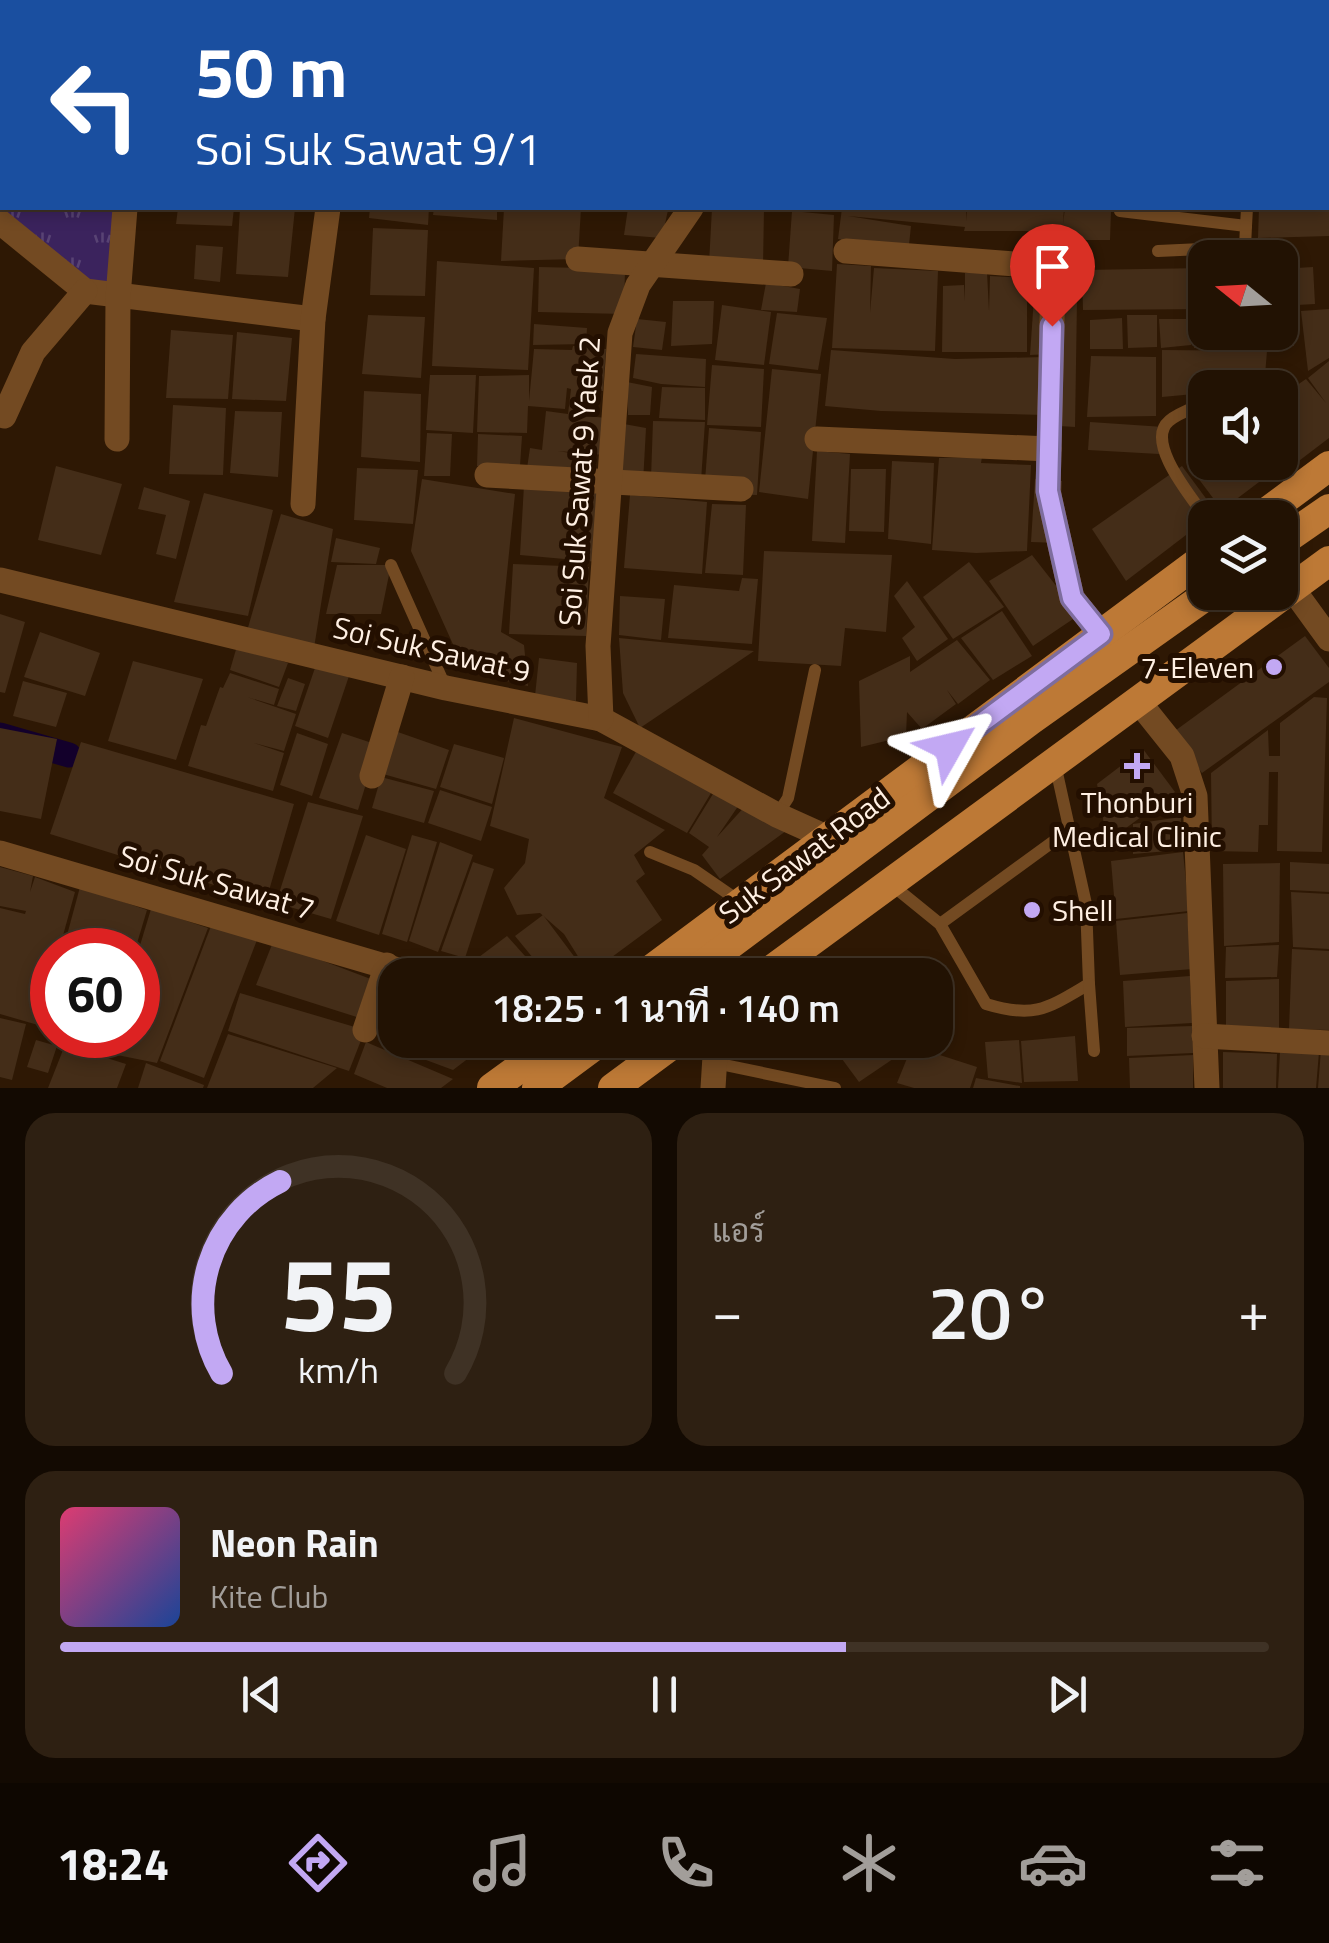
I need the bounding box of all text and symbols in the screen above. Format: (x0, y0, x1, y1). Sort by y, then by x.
text: 50 m (195, 18, 348, 124)
icon: left (30, 40, 160, 170)
text: Soi Suk Sawat 9/1 (195, 114, 541, 182)
pin (1010, 224, 1095, 327)
icon: arrive (1025, 239, 1080, 294)
north arrow (1188, 240, 1298, 350)
map controls (1188, 240, 1298, 610)
street label: Soi Suk Sawat 9 Yaek 2 (546, 335, 612, 627)
button: sound (1188, 370, 1298, 480)
button: layers (1188, 500, 1298, 610)
street label: Soi Suk Sawat 9 (329, 604, 535, 694)
place label: 7-Eleven (1140, 644, 1254, 690)
marker: 7-Eleven (1263, 656, 1285, 678)
position arrow (897, 695, 1001, 799)
marker: Thonburi Medical Clinic (1124, 753, 1150, 779)
street label: Suk Sawat Road (709, 775, 899, 935)
place label: Thonburi Medical Clinic (1052, 779, 1222, 859)
street label: Soi Suk Sawat 7 (114, 832, 320, 932)
place label: Shell (1052, 887, 1113, 933)
marker: Shell (1021, 899, 1043, 921)
speed limit sign: 60 (30, 928, 160, 1058)
text: 18:25 · 1 นาที · 140 m (491, 979, 840, 1037)
text: แอร์ (712, 1206, 765, 1254)
text: 55 (280, 1213, 397, 1371)
text: 20° (927, 1254, 1054, 1368)
text: − (712, 1269, 743, 1352)
text: + (1238, 1269, 1269, 1352)
text: km/h (298, 1342, 379, 1397)
text: Neon Rain (210, 1514, 379, 1572)
text: Kite Club (210, 1572, 328, 1620)
icon: previous (234, 1667, 289, 1722)
icon: pause (637, 1667, 692, 1722)
icon: next (1040, 1667, 1095, 1722)
icon: directions (283, 1828, 353, 1898)
icon: music (467, 1828, 537, 1898)
icon: phone (651, 1828, 721, 1898)
icon: climate (834, 1828, 904, 1898)
icon: car (1018, 1828, 1088, 1898)
icon: filters (1202, 1828, 1272, 1898)
text: 18:24 (57, 1829, 169, 1897)

